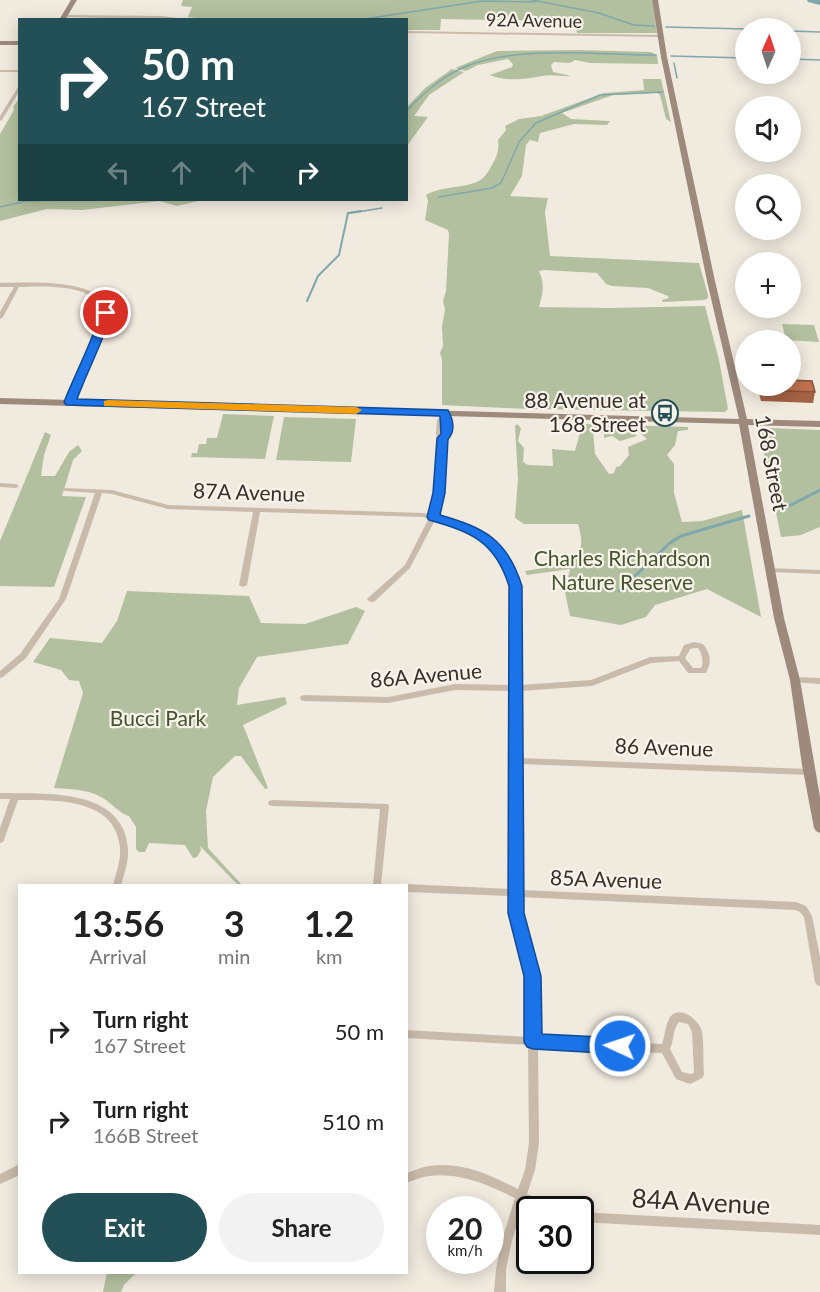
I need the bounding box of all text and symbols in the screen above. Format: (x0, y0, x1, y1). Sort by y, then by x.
street label: 92A Avenue (486, 8, 582, 32)
north arrow (735, 18, 801, 84)
map controls (735, 18, 801, 396)
text: 50 m (141, 39, 235, 89)
icon: right (42, 42, 120, 120)
text: 167 Street (141, 90, 266, 123)
button: sound (735, 96, 801, 162)
icon: left (102, 156, 135, 189)
icon: ahead (165, 156, 198, 189)
icon: ahead (228, 156, 261, 189)
icon: right (291, 156, 324, 189)
button: search (735, 174, 801, 240)
button: + (735, 252, 801, 318)
pin (80, 287, 131, 338)
icon: arrive (89, 296, 122, 329)
button: − (735, 330, 801, 396)
place label: 88 Avenue at 168 Street (524, 387, 646, 436)
bus stop icon: 88 Avenue at 168 Street (650, 398, 680, 428)
street label: 168 Street (751, 413, 794, 513)
street label: 87A Avenue (193, 477, 305, 506)
park label: Charles Richardson Nature Reserve (534, 545, 710, 594)
street label: 86A Avenue (369, 657, 483, 692)
park label: Bucci Park (110, 705, 207, 730)
street label: 86 Avenue (614, 732, 714, 761)
street label: 85A Avenue (550, 864, 662, 893)
text: 13:56 (72, 901, 164, 945)
text: 3 (224, 901, 245, 945)
text: 1.2 (304, 901, 354, 945)
text: Arrival (89, 944, 147, 968)
text: min (218, 944, 250, 968)
text: km (316, 944, 343, 968)
text: Turn right (93, 1006, 188, 1033)
position arrow (588, 1014, 652, 1078)
icon: right (42, 1015, 75, 1048)
text: 50 m (335, 1018, 384, 1045)
text: 167 Street (93, 1033, 186, 1057)
text: Turn right (93, 1096, 188, 1123)
icon: right (42, 1105, 75, 1138)
text: 510 m (322, 1108, 384, 1135)
text: 166B Street (93, 1123, 199, 1147)
street label: 84A Avenue (631, 1181, 771, 1221)
button: Exit (42, 1193, 207, 1262)
button: Share (219, 1193, 384, 1262)
speed limit sign: 30 (516, 1196, 594, 1274)
text: 20 (448, 1210, 482, 1246)
text: km/h (447, 1241, 483, 1259)

